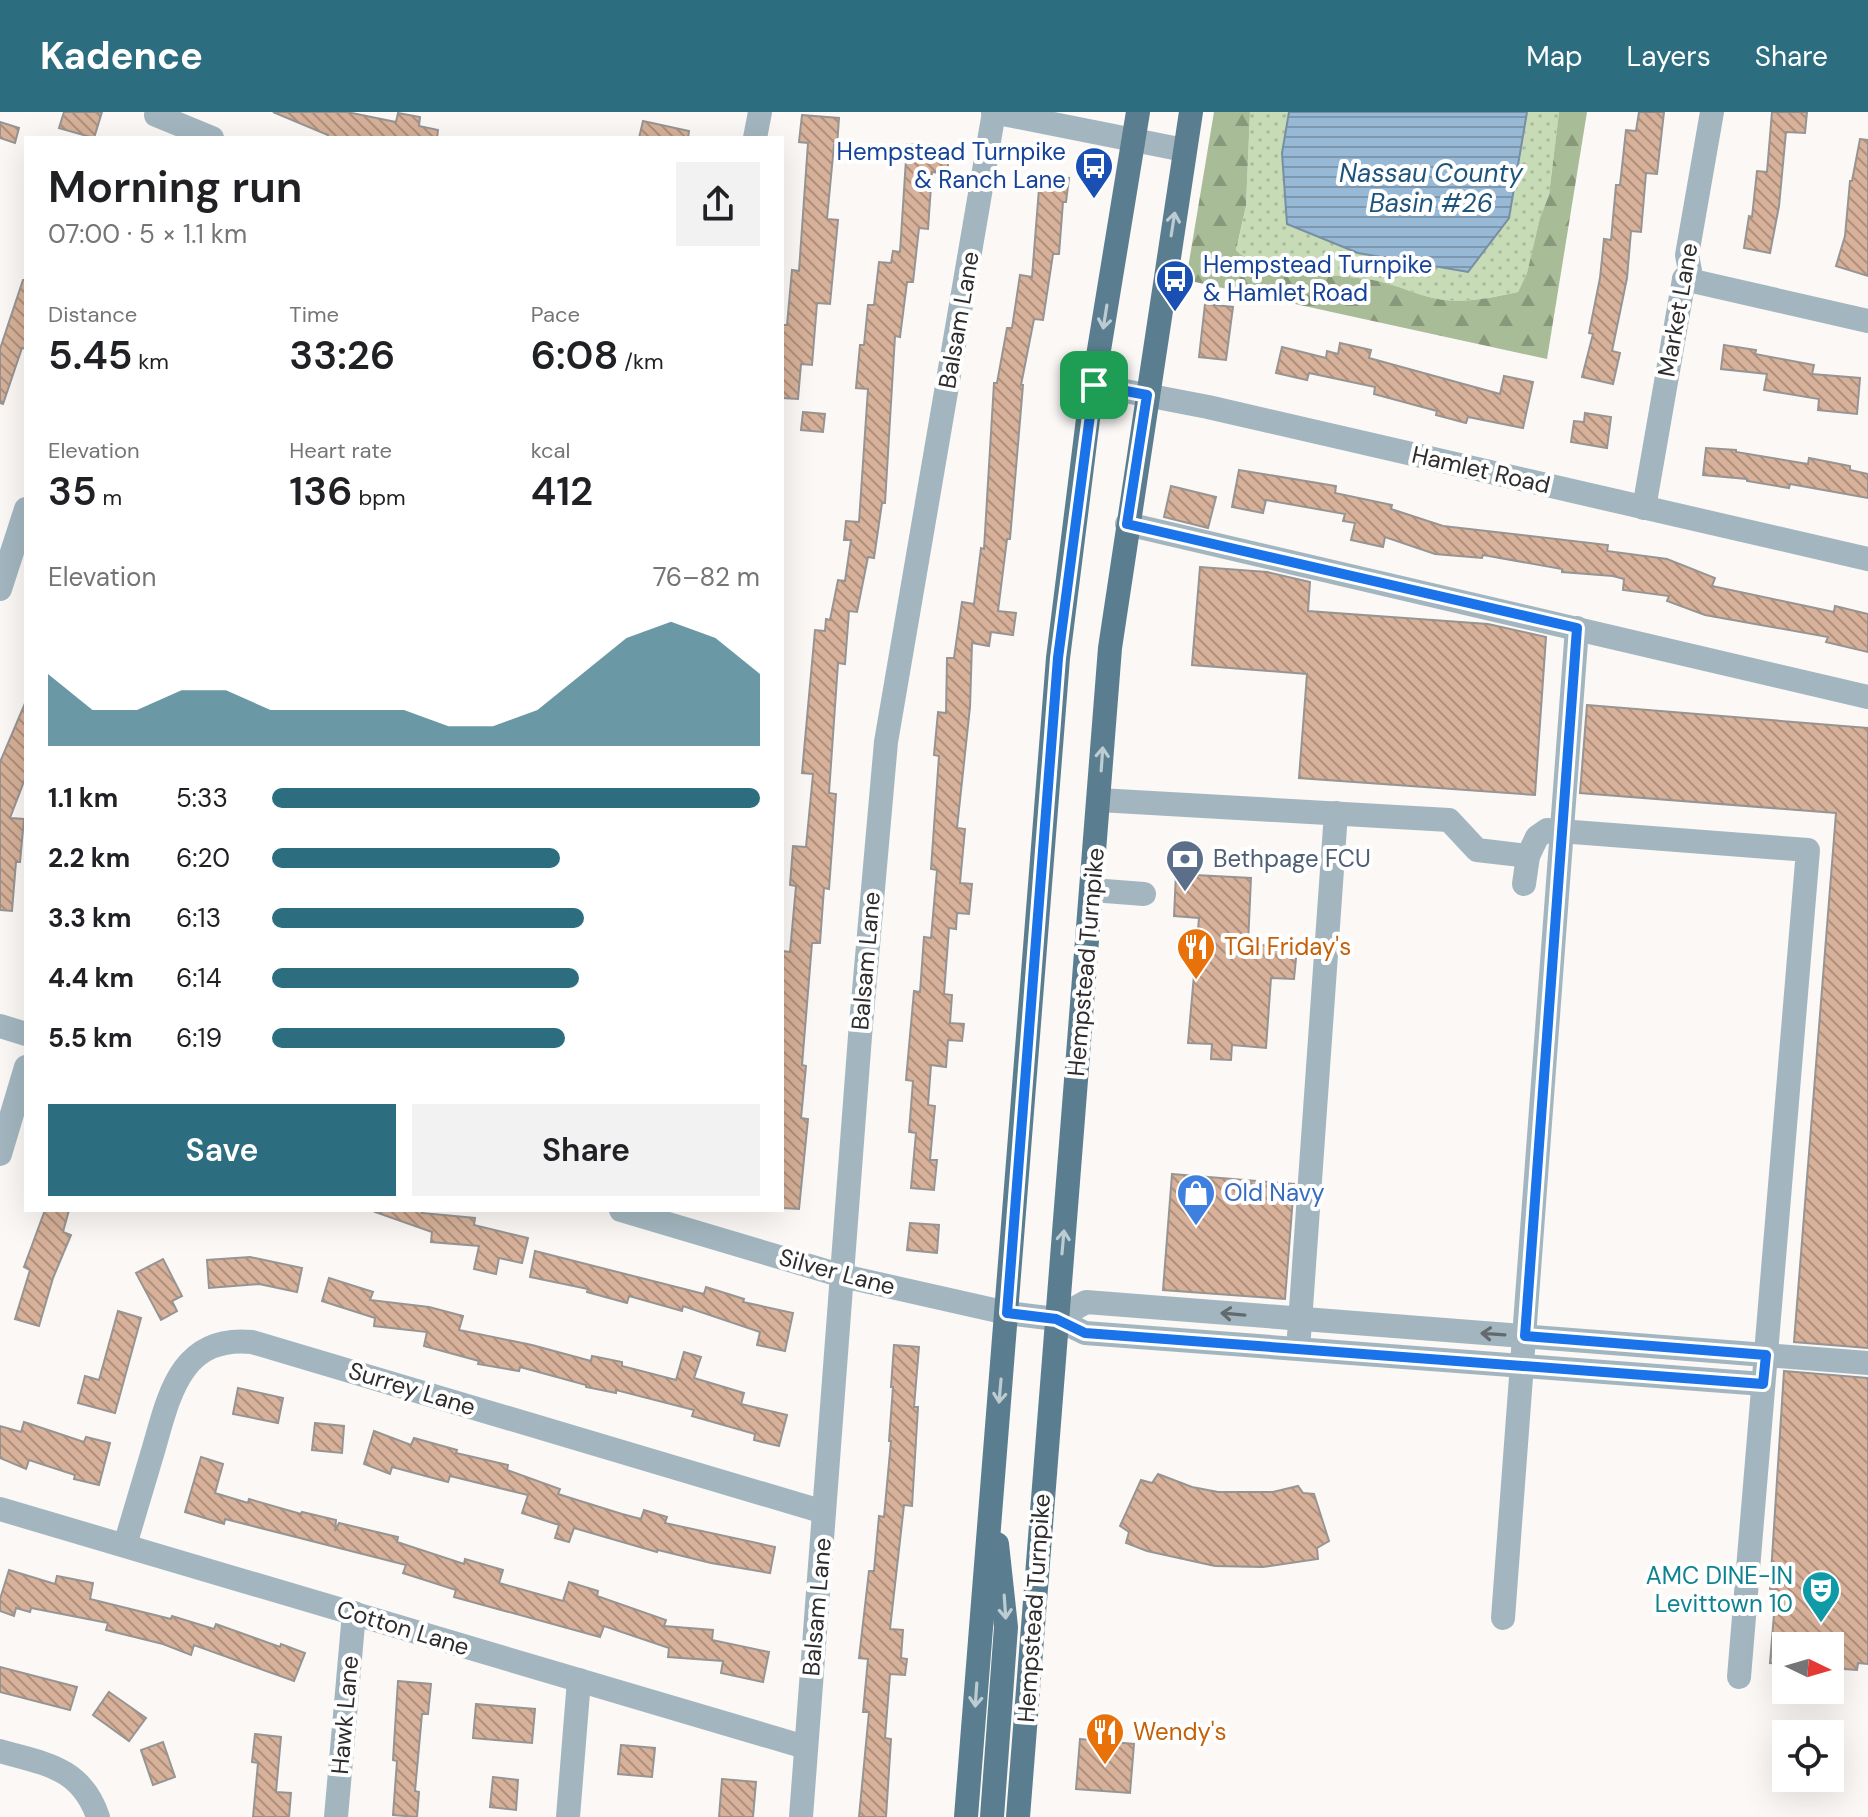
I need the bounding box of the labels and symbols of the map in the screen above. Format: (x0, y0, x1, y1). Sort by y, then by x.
place label: Hempstead Turnpike & Ranch Lane (837, 136, 1066, 195)
bus stop icon: Hempstead Turnpike & Ranch Lane (1073, 145, 1115, 200)
water label: Nassau County Basin #26 (1339, 156, 1524, 220)
one-way arrow (1166, 211, 1181, 237)
street label: Market Lane (1650, 241, 1705, 379)
street label: Balsam Lane (931, 249, 986, 391)
place label: Hempstead Turnpike & Hamlet Road (1203, 249, 1432, 308)
bus stop icon: Hempstead Turnpike & Hamlet Road (1154, 258, 1196, 313)
one-way arrow (1097, 303, 1112, 329)
pin (1060, 351, 1128, 419)
street label: Hamlet Road (1409, 439, 1553, 500)
one-way arrow (1095, 746, 1110, 773)
bank icon: Bethpage FCU (1164, 838, 1206, 893)
place label: Bethpage FCU (1213, 843, 1371, 874)
street label: Hempstead Turnpike (1060, 846, 1111, 1078)
street label: Balsam Lane (844, 890, 887, 1031)
restaurant icon: TGI Friday's (1175, 926, 1217, 981)
place label: TGI Friday's (1224, 931, 1351, 962)
shop icon: Old Navy (1175, 1172, 1217, 1227)
place label: Old Navy (1224, 1177, 1325, 1208)
one-way arrow (1056, 1229, 1071, 1255)
street label: Silver Lane (776, 1241, 899, 1302)
one-way arrow (1220, 1306, 1247, 1321)
one-way arrow (1480, 1326, 1507, 1341)
street label: Surrey Lane (345, 1355, 479, 1422)
one-way arrow (993, 1377, 1008, 1404)
street label: Hempstead Turnpike (1010, 1492, 1057, 1723)
street label: Balsam Lane (795, 1536, 838, 1677)
place label: AMC DINE-IN Levittown 10 (1646, 1560, 1793, 1619)
theatre icon: AMC DINE-IN Levittown 10 (1800, 1569, 1842, 1624)
street label: Cotton Lane (333, 1593, 473, 1662)
one-way arrow (998, 1593, 1013, 1620)
north arrow (1772, 1632, 1844, 1704)
street label: Hawk Lane (324, 1654, 365, 1776)
one-way arrow (968, 1681, 983, 1708)
restaurant icon: Wendy's (1084, 1711, 1126, 1766)
place label: Wendy's (1133, 1716, 1227, 1747)

